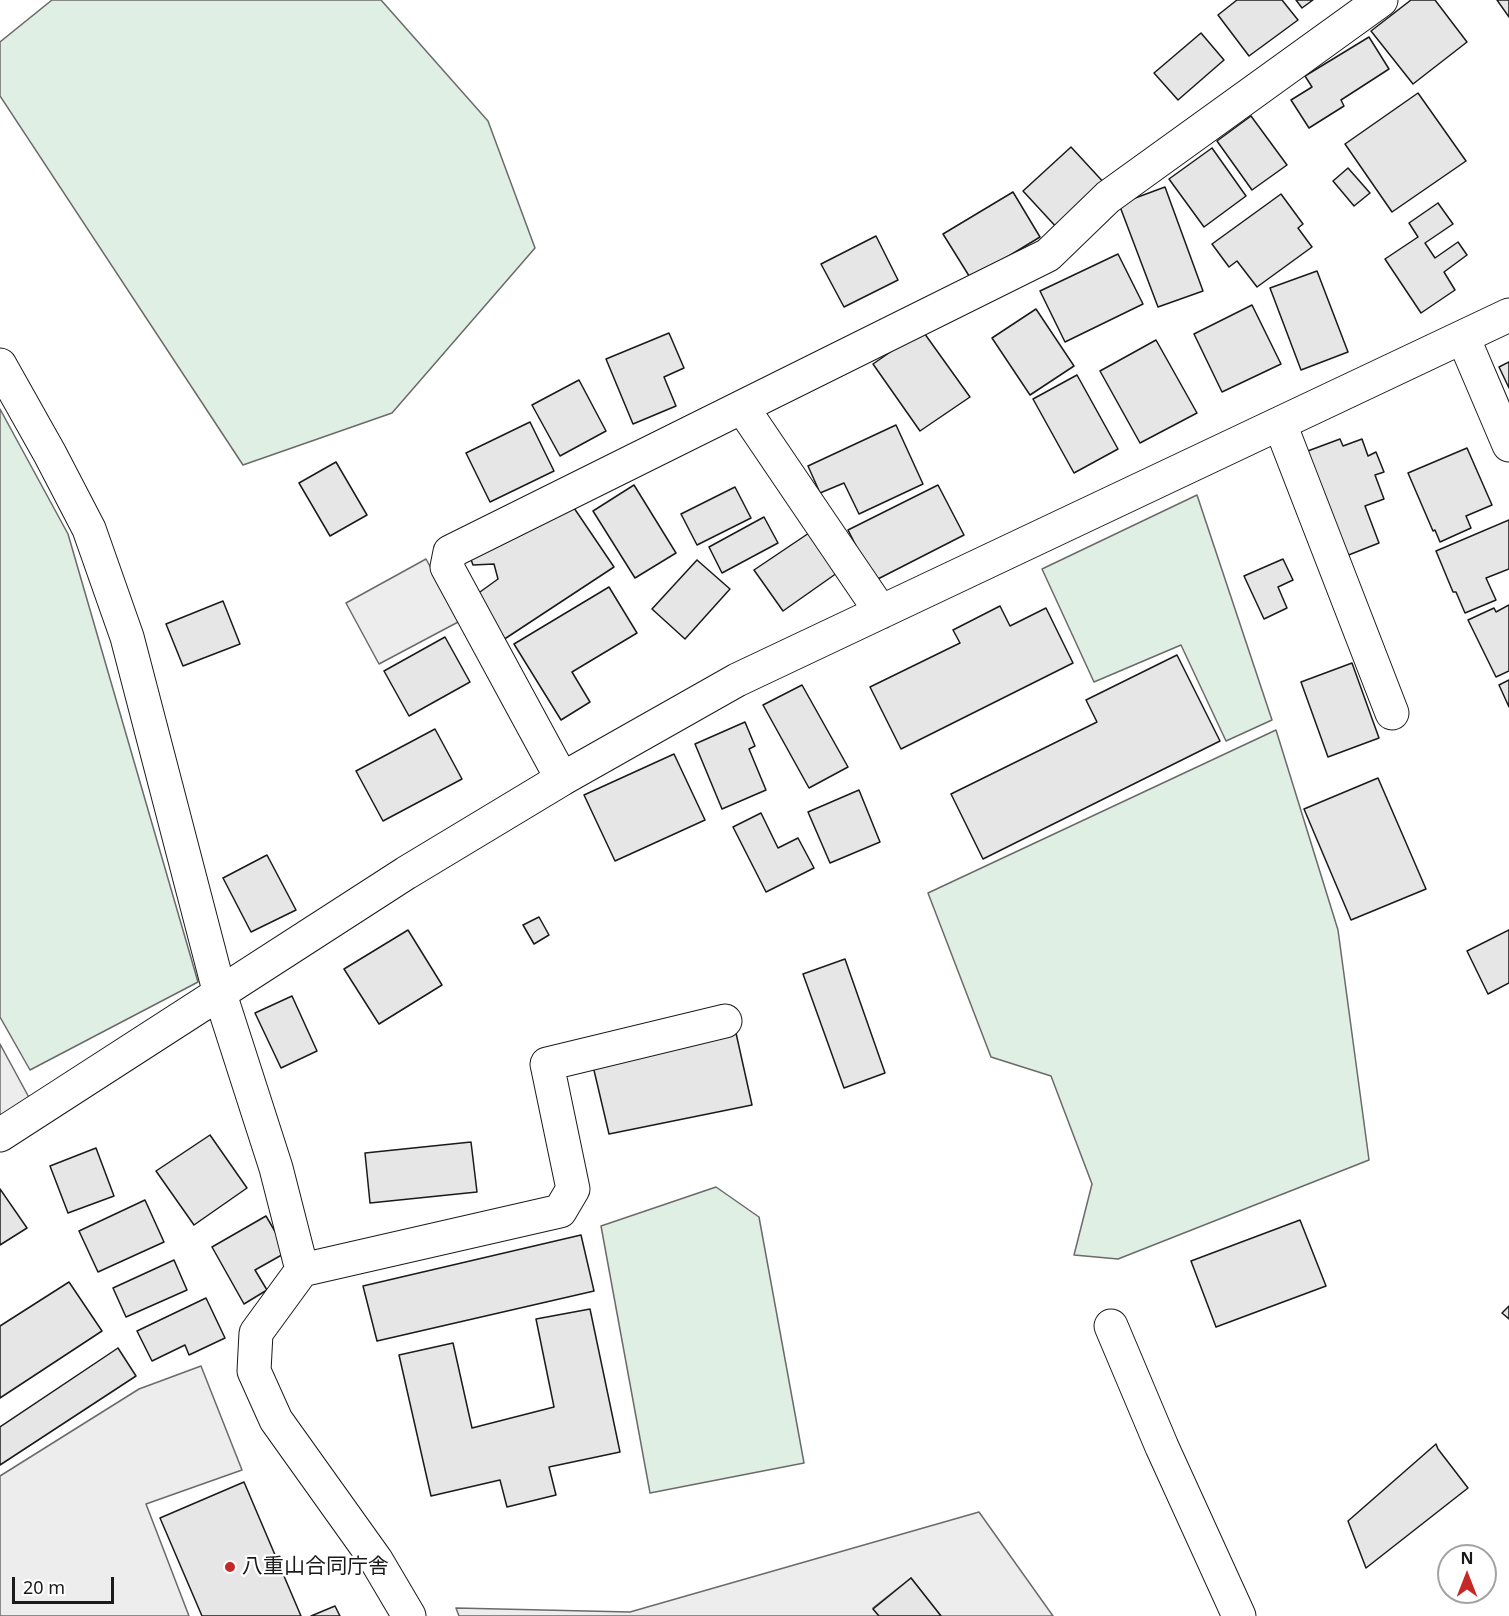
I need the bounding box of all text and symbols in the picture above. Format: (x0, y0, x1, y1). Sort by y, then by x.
north arrow (1437, 1544, 1497, 1604)
text: N (1460, 1547, 1474, 1569)
place label: 八重山合同庁舎 (242, 1554, 389, 1580)
marker: 八重山合同庁舎 (223, 1560, 237, 1574)
scale bar (15, 1565, 117, 1603)
text: 20 m (23, 1575, 65, 1599)

